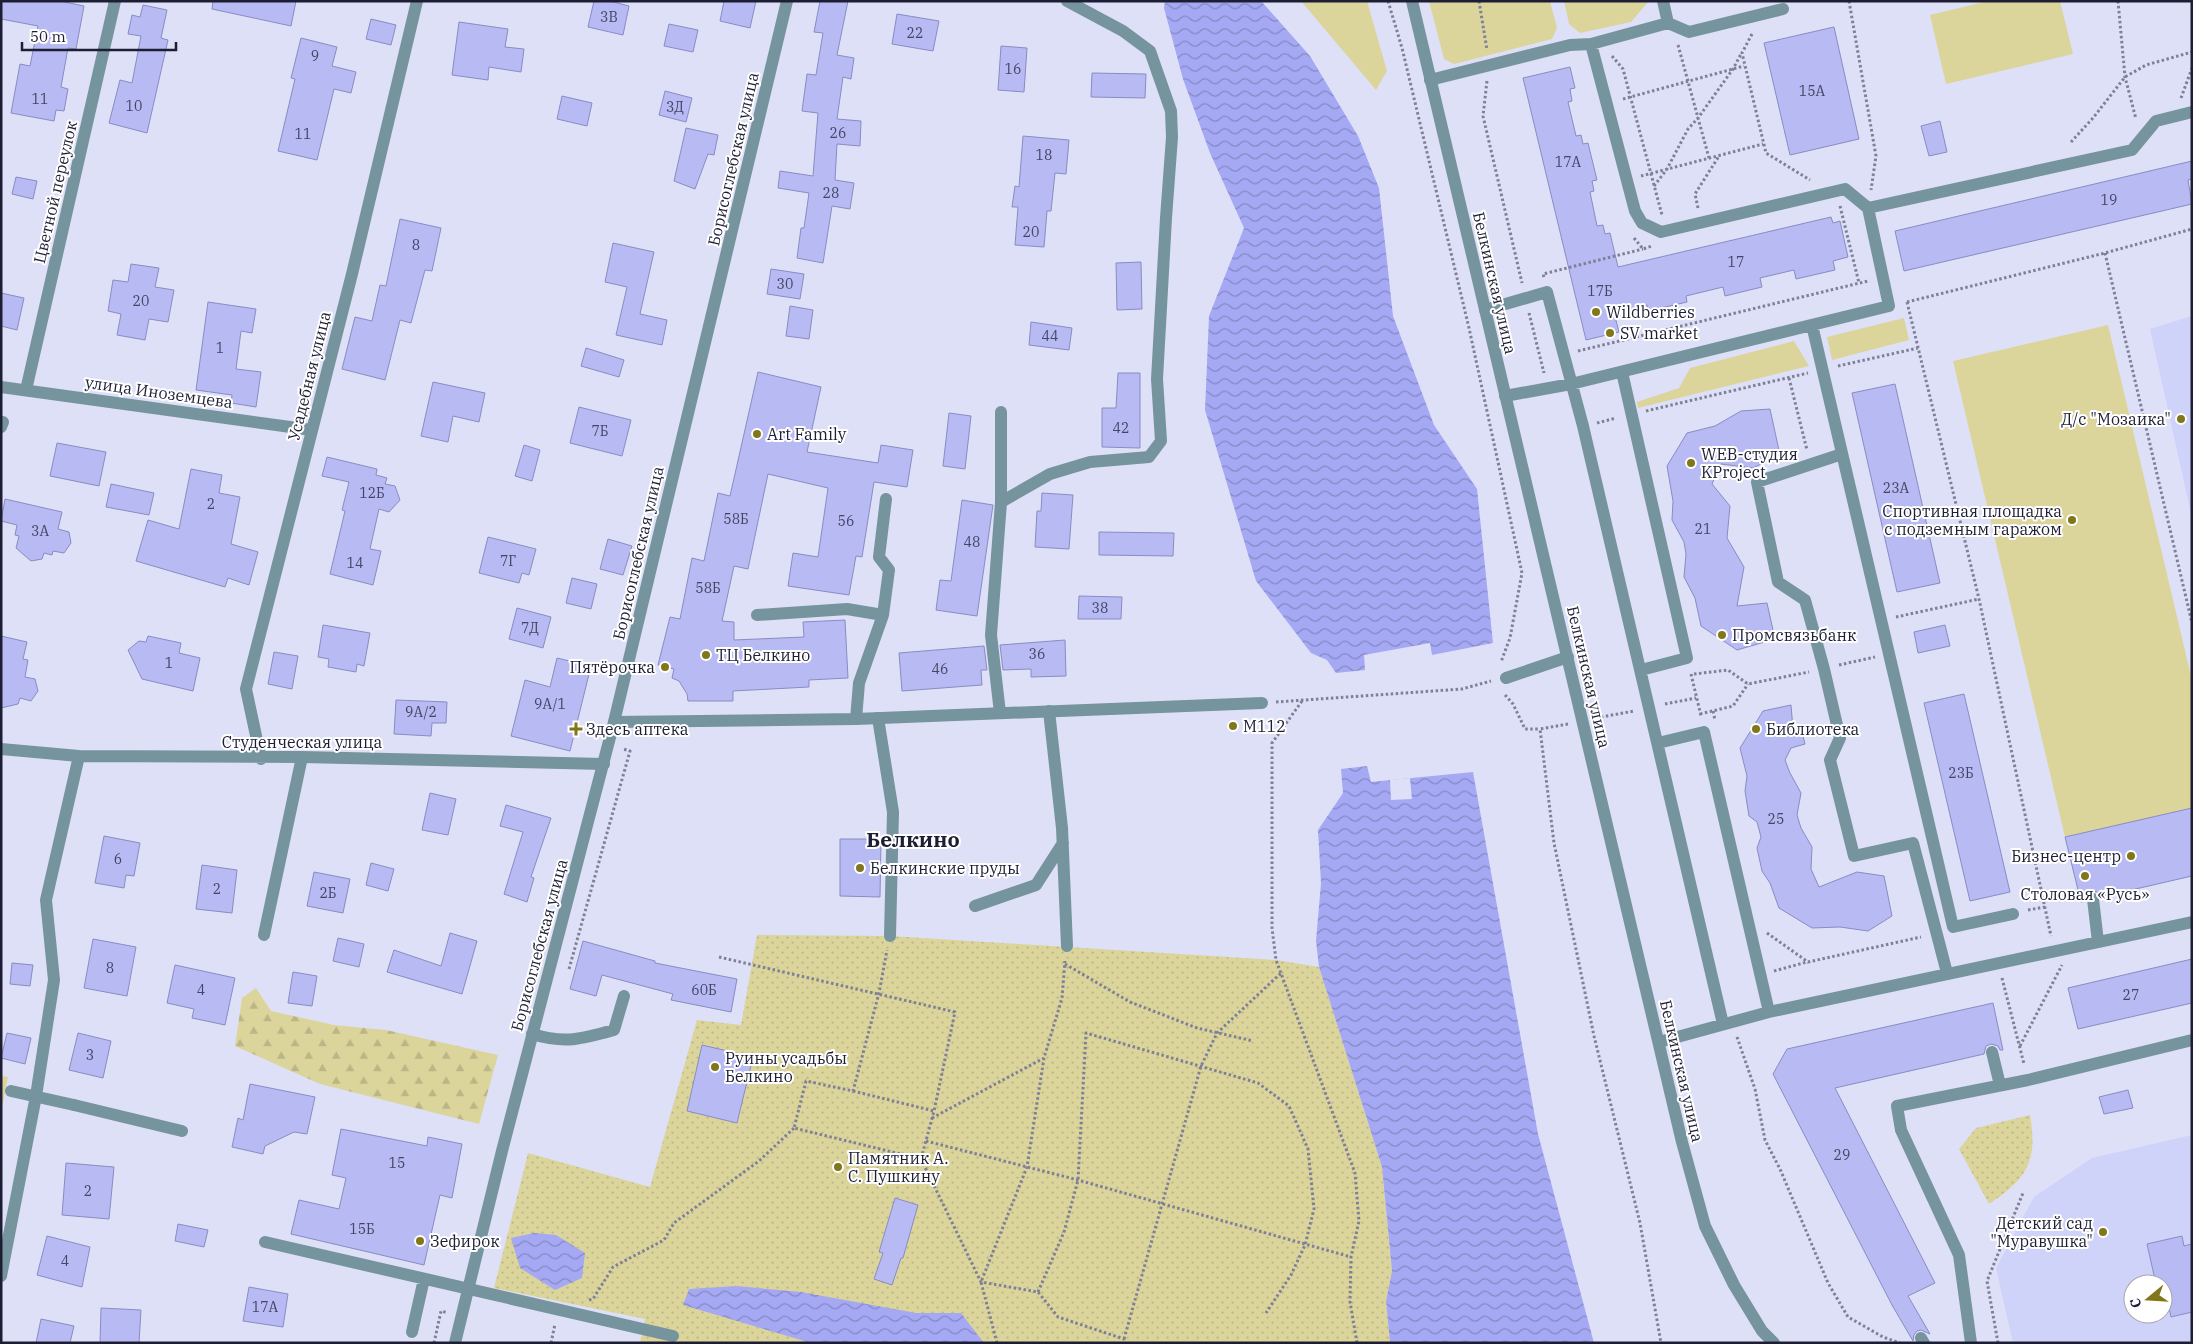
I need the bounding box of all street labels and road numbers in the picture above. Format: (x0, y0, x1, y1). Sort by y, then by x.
street label: Борисоглебская улица (703, 70, 763, 248)
street label: Цветной переулок (29, 118, 81, 265)
street label: Белкинская улица (1469, 210, 1521, 356)
street label: Усадебная улица (283, 309, 335, 443)
street label: улица Иноземцева (84, 372, 234, 412)
street label: Борисоглебская улица (608, 464, 668, 642)
street label: Белкинская улица (1563, 604, 1615, 750)
street label: Студенческая улица (222, 732, 383, 752)
street label: Борисоглебская улица (506, 856, 572, 1033)
street label: Белкинская улица (1656, 998, 1708, 1144)

